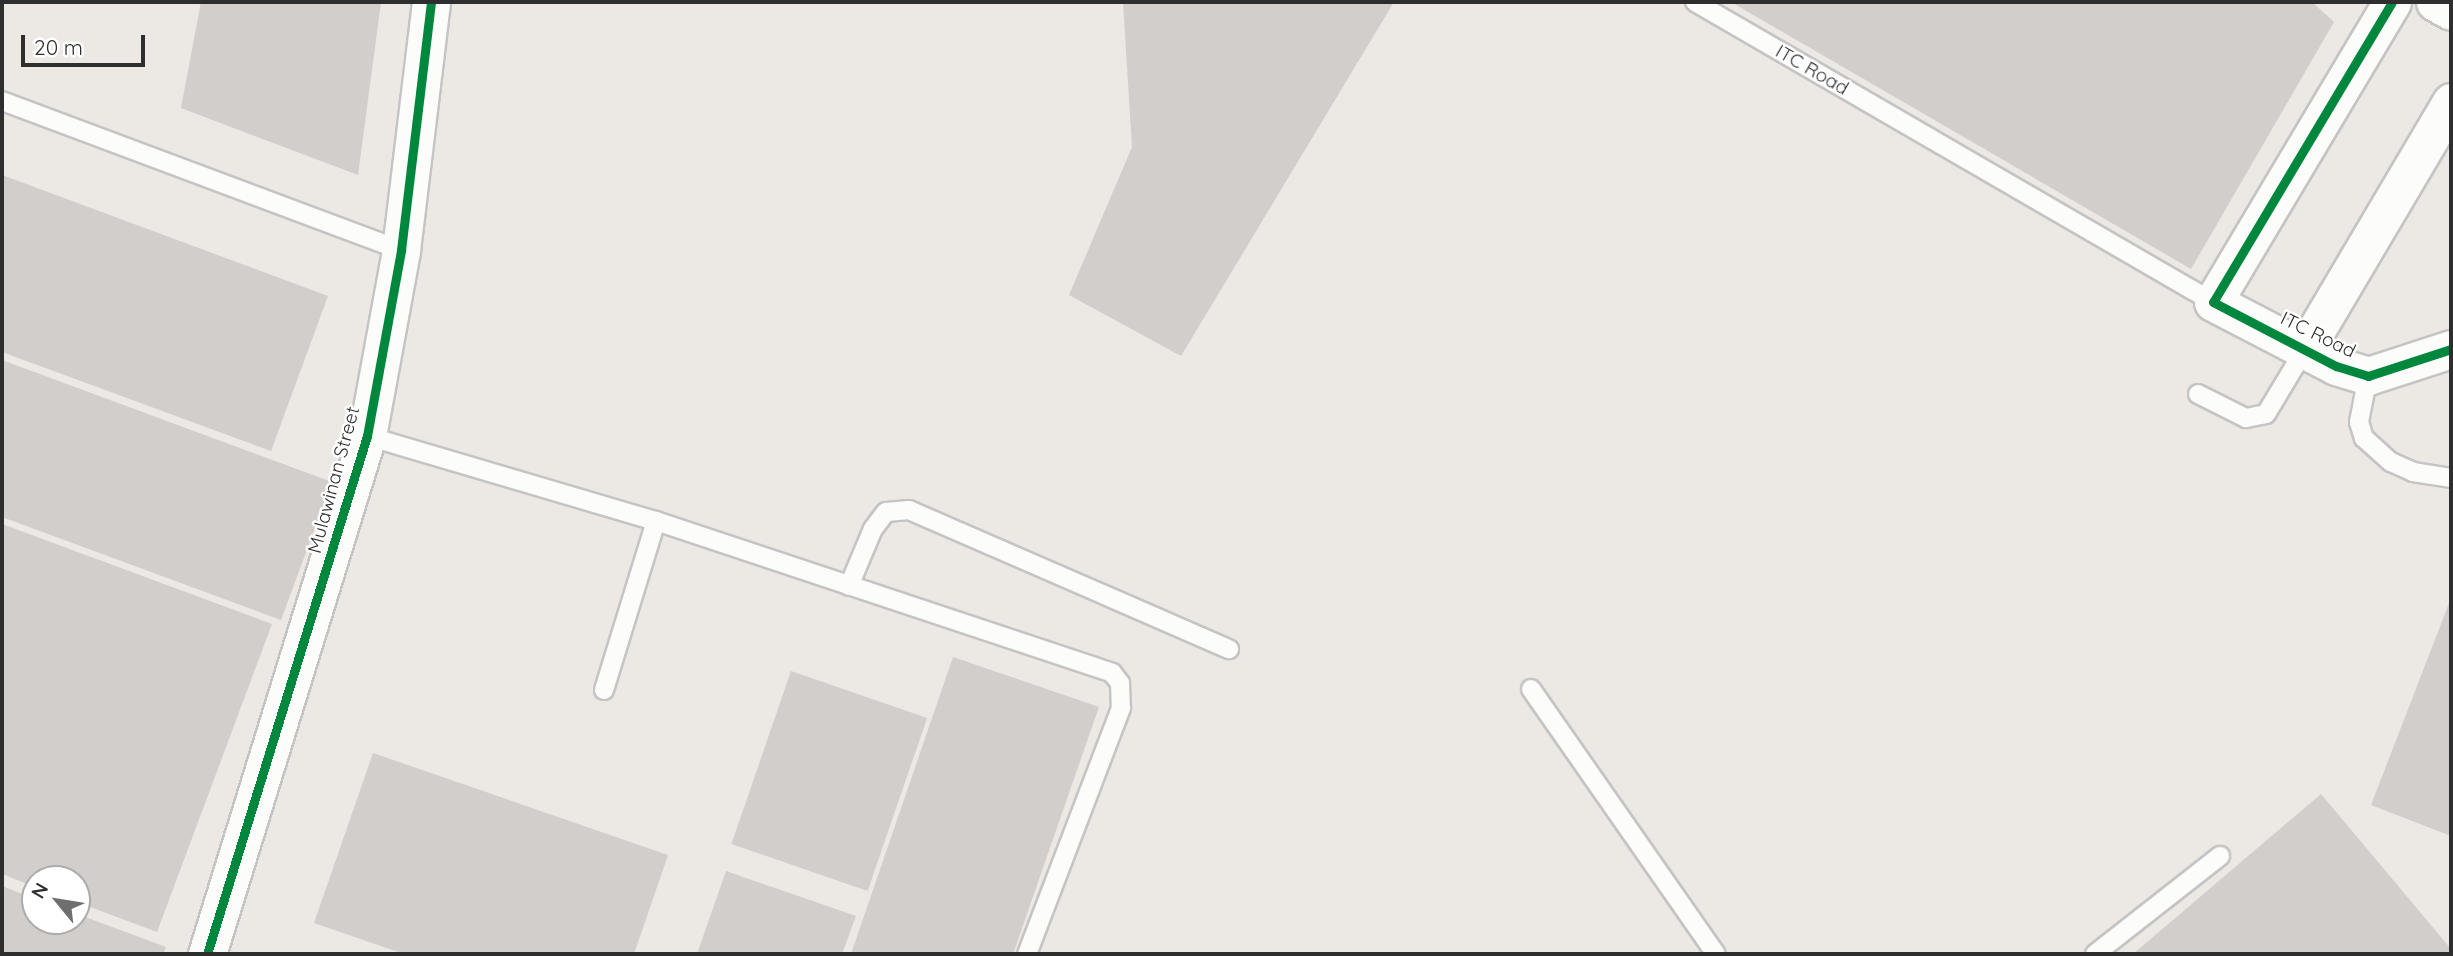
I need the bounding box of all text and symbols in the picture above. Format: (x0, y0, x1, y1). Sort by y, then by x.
scale bar (24, 21, 149, 65)
text: 20 m (34, 34, 83, 60)
street label: ITC Road (1771, 40, 1853, 100)
street label: ITC Road (2277, 307, 2359, 363)
street label: Mulawinan Street (303, 404, 365, 556)
north arrow (21, 865, 91, 935)
text: N (26, 878, 53, 903)

